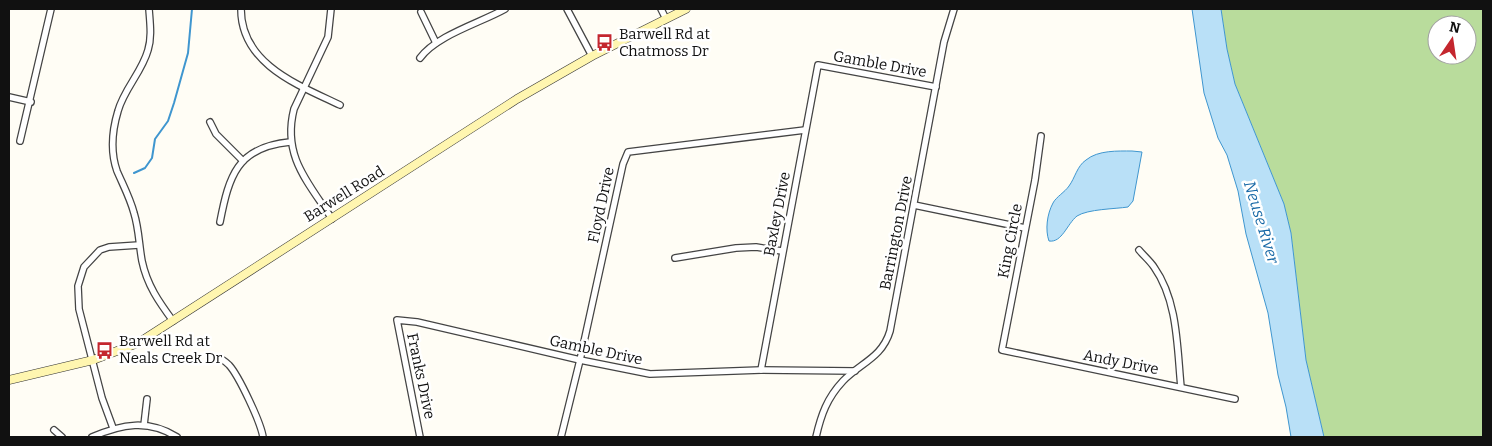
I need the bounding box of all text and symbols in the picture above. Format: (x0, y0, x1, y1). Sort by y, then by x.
north arrow (1427, 15, 1477, 65)
text: N (1448, 18, 1462, 37)
place label: Barwell Rd at Chatmoss Dr (619, 25, 710, 60)
bus stop icon: Barwell Rd at Chatmoss Dr (595, 33, 615, 53)
street label: Gamble Drive (832, 47, 928, 81)
street label: Barwell Road (301, 162, 387, 226)
street label: Floyd Drive (584, 165, 618, 245)
street label: Baxley Drive (760, 170, 794, 258)
street label: Barrington Drive (876, 174, 916, 292)
water label: Neuse River (1240, 179, 1283, 267)
street label: King Circle (994, 202, 1026, 280)
street label: Franks Drive (403, 331, 439, 421)
street label: Gamble Drive (548, 331, 644, 369)
place label: Barwell Rd at Neals Creek Dr (119, 332, 222, 367)
bus stop icon: Barwell Rd at Neals Creek Dr (95, 340, 115, 360)
street label: Andy Drive (1082, 346, 1160, 378)

